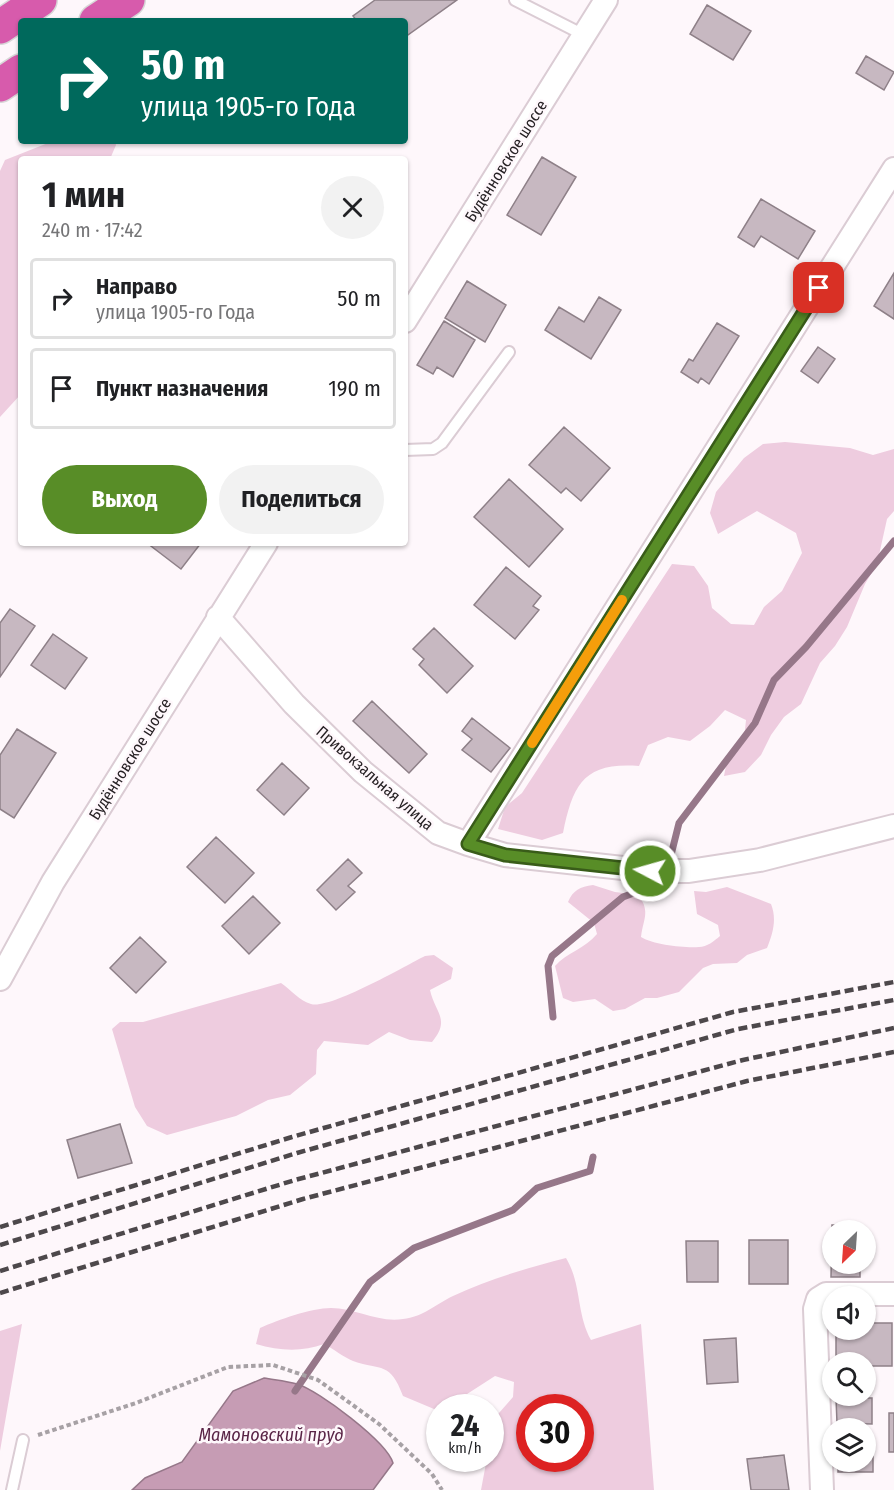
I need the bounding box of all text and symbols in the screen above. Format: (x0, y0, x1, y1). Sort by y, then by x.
text: 50 m (141, 40, 225, 90)
icon: right (42, 42, 120, 120)
text: улица 1905-го Года (141, 91, 356, 123)
street label: Будённовское шоссе (461, 97, 551, 225)
text: 1 мин (42, 173, 125, 217)
button: close (321, 176, 384, 239)
text: 240 m · 17:42 (42, 218, 143, 242)
pin (793, 262, 844, 313)
icon: arrive (802, 271, 835, 304)
text: Направо (96, 273, 177, 300)
icon: right (45, 282, 78, 315)
text: 50 m (337, 285, 381, 312)
text: улица 1905-го Года (96, 300, 255, 324)
icon: arrive (45, 372, 78, 405)
text: Пункт назначения (96, 375, 268, 402)
text: 190 m (328, 375, 381, 402)
button: Выход (42, 465, 207, 534)
button: Поделиться (219, 465, 384, 534)
street label: Будённовское шоссе (85, 695, 175, 823)
street label: Привокзальная улица (312, 722, 438, 834)
position arrow (618, 839, 682, 903)
north arrow (822, 1220, 876, 1274)
map controls (822, 1220, 876, 1472)
button: sound (822, 1286, 876, 1340)
button: search (822, 1352, 876, 1406)
speed limit sign: 30 (516, 1394, 594, 1472)
text: 24 (451, 1408, 479, 1444)
button: layers (822, 1418, 876, 1472)
water label: Мамоновский пруд (198, 1424, 344, 1446)
text: km/h (448, 1439, 482, 1457)

